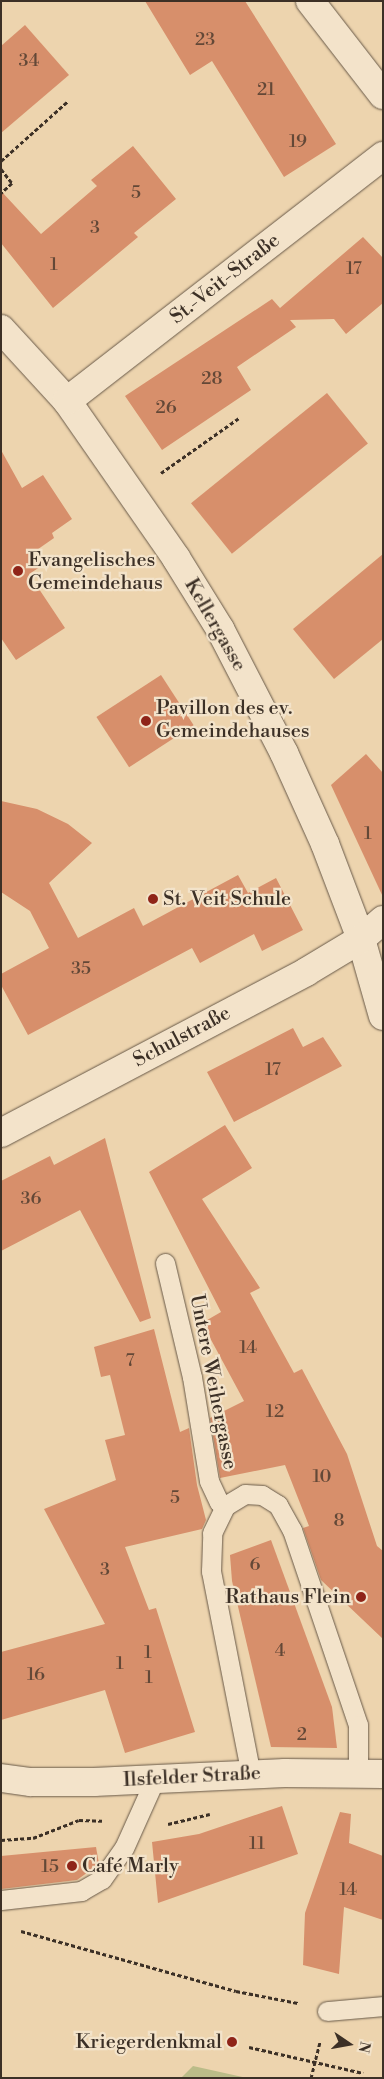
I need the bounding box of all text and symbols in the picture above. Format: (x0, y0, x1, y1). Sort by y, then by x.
house number: 23 (195, 29, 215, 51)
house number: 34 (19, 50, 39, 72)
house number: 21 (257, 79, 275, 101)
house number: 19 (289, 131, 307, 153)
house number: 5 (131, 182, 141, 204)
house number: 3 (90, 217, 100, 239)
street label: St.-Veit-Straße (165, 229, 285, 329)
house number: 1 (50, 254, 58, 276)
house number: 17 (346, 258, 362, 280)
house number: 28 (201, 368, 223, 390)
house number: 26 (155, 397, 177, 419)
place label: Evangelisches Gemeindehaus (28, 548, 163, 595)
marker: Evangelisches Gemeindehaus (12, 565, 24, 577)
street label: Kellergasse (179, 574, 251, 676)
place label: Pavillon des ev. Gemeindehauses (156, 697, 309, 744)
marker: Pavillon des ev. Gemeindehauses (140, 715, 152, 727)
house number: 1 (364, 823, 372, 845)
place label: St. Veit Schule (163, 887, 291, 911)
marker: St. Veit Schule (147, 893, 159, 905)
house number: 35 (71, 958, 91, 980)
street label: Schulstraße (129, 1001, 235, 1073)
house number: 17 (265, 1059, 281, 1081)
house number: 36 (21, 1188, 41, 1210)
street label: Untere Weihergasse (184, 1292, 242, 1472)
house number: 14 (239, 1337, 257, 1359)
house number: 7 (125, 1350, 135, 1372)
house number: 12 (266, 1401, 284, 1423)
house number: 10 (312, 1466, 332, 1488)
house number: 5 (170, 1487, 180, 1509)
house number: 8 (333, 1510, 345, 1532)
house number: 6 (250, 1554, 260, 1576)
house number: 3 (100, 1559, 110, 1581)
place label: Rathaus Flein (225, 1585, 351, 1609)
marker: Rathaus Flein (355, 1591, 367, 1603)
house number: 4 (275, 1640, 285, 1662)
house number: 1 (144, 1642, 152, 1664)
house number: 1 (116, 1653, 124, 1675)
house number: 16 (27, 1664, 45, 1686)
house number: 1 (145, 1667, 153, 1689)
house number: 2 (297, 1724, 307, 1746)
street label: Ilsfelder Straße (123, 1761, 261, 1793)
house number: 11 (249, 1833, 265, 1855)
place label: Café Marly (82, 1854, 179, 1878)
house number: 15 (41, 1856, 59, 1878)
marker: Café Marly (66, 1860, 78, 1872)
house number: 14 (339, 1879, 357, 1901)
north arrow (324, 2019, 374, 2069)
place label: Kriegerdenkmal (76, 2030, 222, 2054)
marker: Kriegerdenkmal (226, 2036, 238, 2048)
text: N (354, 2040, 374, 2054)

